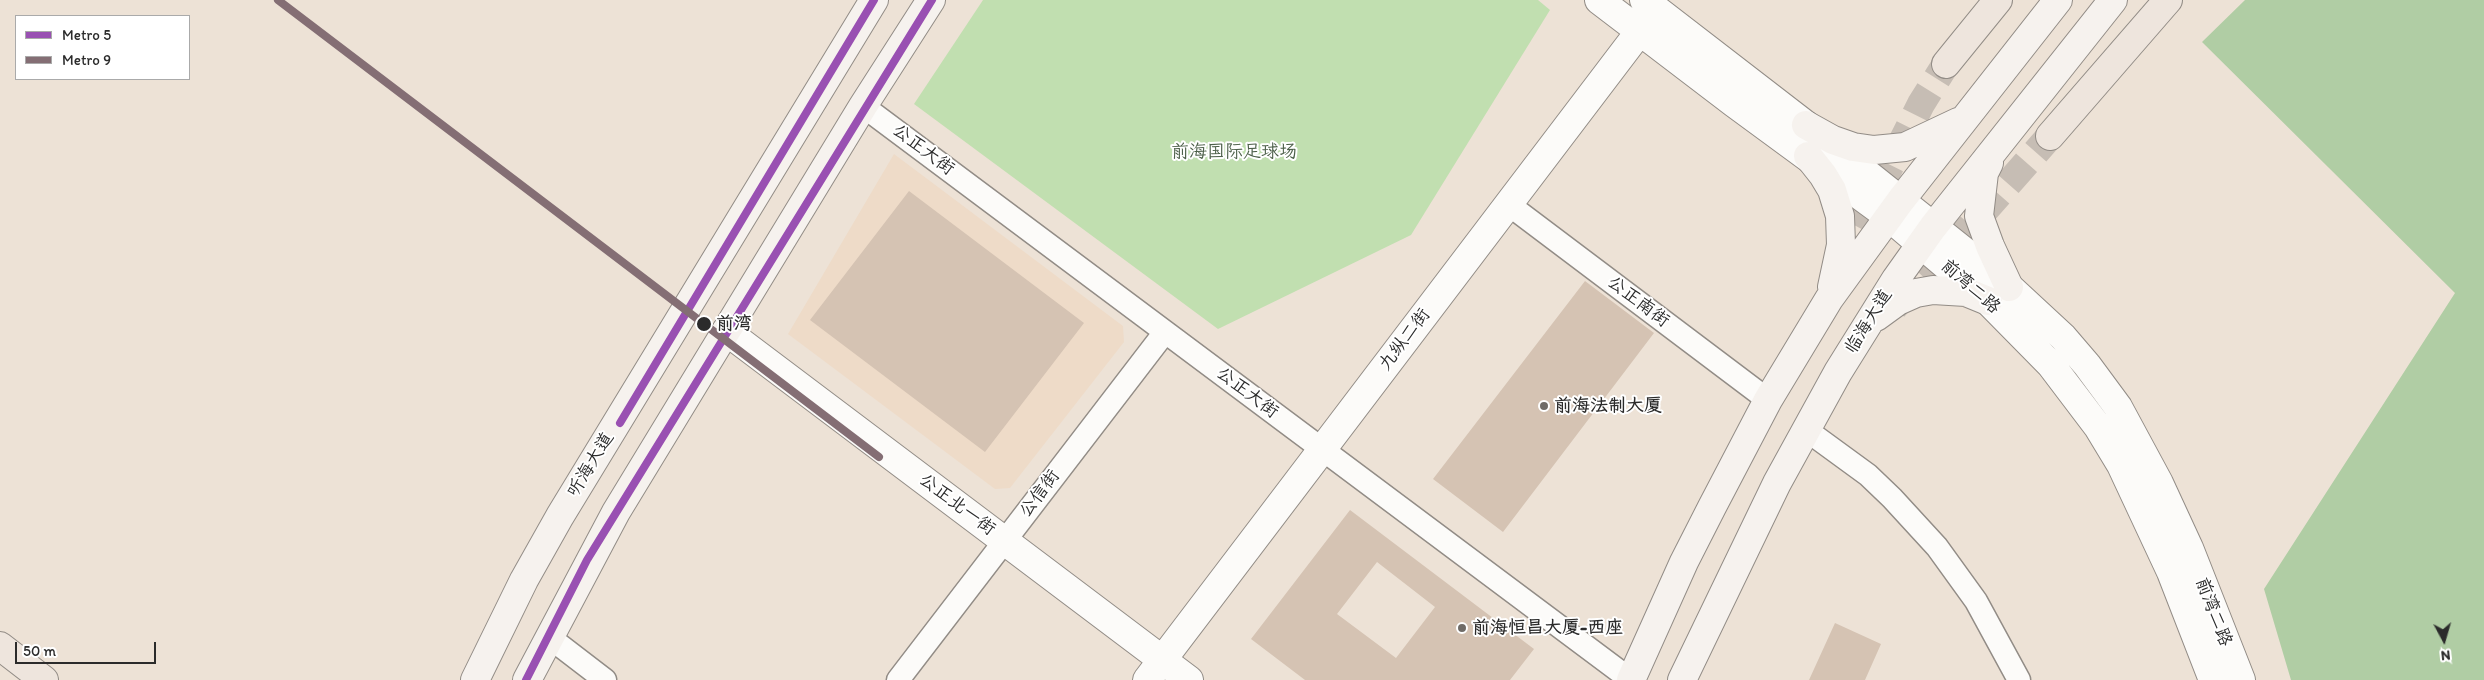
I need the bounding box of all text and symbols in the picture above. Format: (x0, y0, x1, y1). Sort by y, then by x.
legend (15, 15, 190, 80)
text: Metro 5 (62, 26, 111, 44)
text: Metro 9 (62, 51, 111, 69)
street label: 公正大街 (888, 120, 958, 180)
park label: 前海国际足球场 (1171, 141, 1297, 163)
street label: 前湾二路 (1936, 255, 2004, 319)
street label: 公正南街 (1603, 272, 1673, 332)
street label: 临海大道 (1841, 286, 1897, 358)
street label: 九纵二街 (1375, 305, 1435, 375)
place label: 前湾 (716, 313, 752, 335)
marker: 前湾 (695, 315, 713, 333)
street label: 公正大街 (1212, 363, 1282, 423)
place label: 前海法制大厦 (1554, 395, 1662, 417)
marker: 前海法制大厦 (1538, 400, 1550, 412)
street label: 听海大道 (563, 429, 619, 501)
street label: 公信街 (1015, 466, 1065, 522)
street label: 公正北一街 (915, 469, 999, 541)
street label: 前湾二路 (2190, 575, 2236, 649)
north arrow (2419, 615, 2469, 665)
place label: 前海恒昌大厦-西座 (1472, 617, 1623, 639)
marker: 前海恒昌大厦-西座 (1456, 622, 1468, 634)
scale bar (18, 632, 159, 664)
text: 50 m (23, 642, 56, 660)
text: N (2440, 646, 2451, 664)

